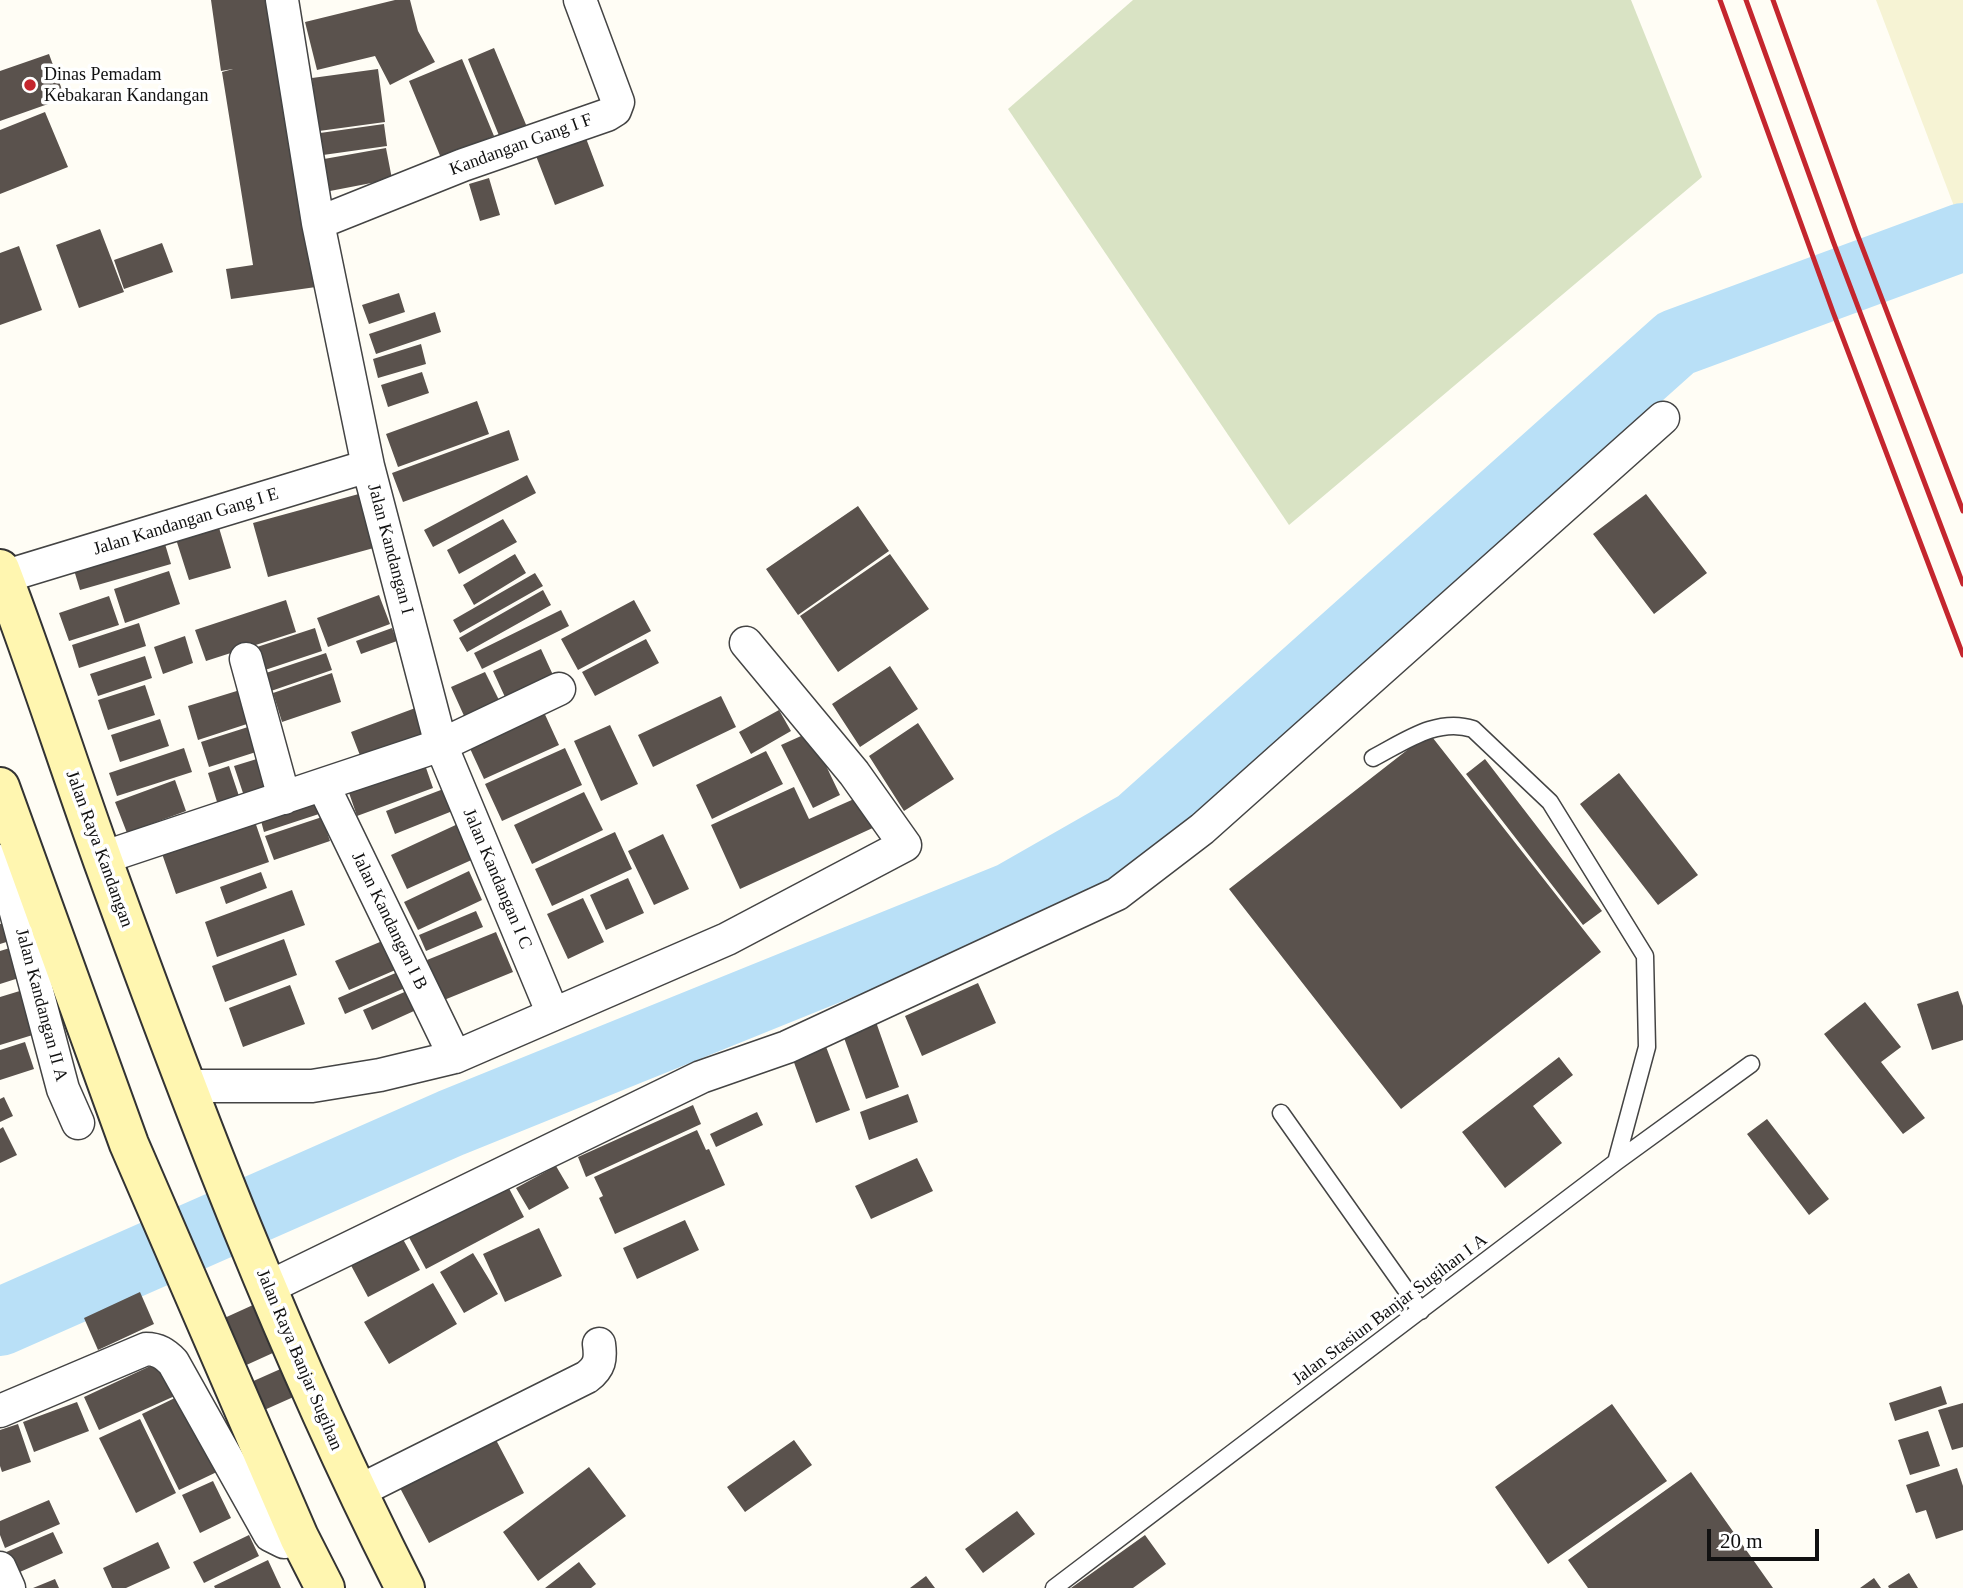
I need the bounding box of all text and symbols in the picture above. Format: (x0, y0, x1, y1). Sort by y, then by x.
place label: Dinas Pemadam Kebakaran Kandangan (44, 64, 208, 106)
marker: Dinas Pemadam Kebakaran Kandangan (22, 77, 38, 93)
street label: Kandangan Gang I F (447, 109, 595, 181)
street label: Jalan Kandangan I (362, 482, 418, 616)
street label: Jalan Kandangan Gang I E (91, 483, 281, 561)
street label: Jalan Raya Kandangan (61, 768, 137, 930)
street label: Jalan Kandangan I C (458, 806, 536, 952)
street label: Jalan Kandangan I B (346, 849, 432, 993)
street label: Jalan Kandangan II A (10, 926, 72, 1084)
street label: Jalan Stasiun Banjar Sugihan I A (1288, 1230, 1492, 1390)
street label: Jalan Raya Banjar Sugihan (251, 1266, 347, 1454)
scale bar (1711, 1514, 1823, 1558)
text: 20 m (1720, 1529, 1763, 1553)

